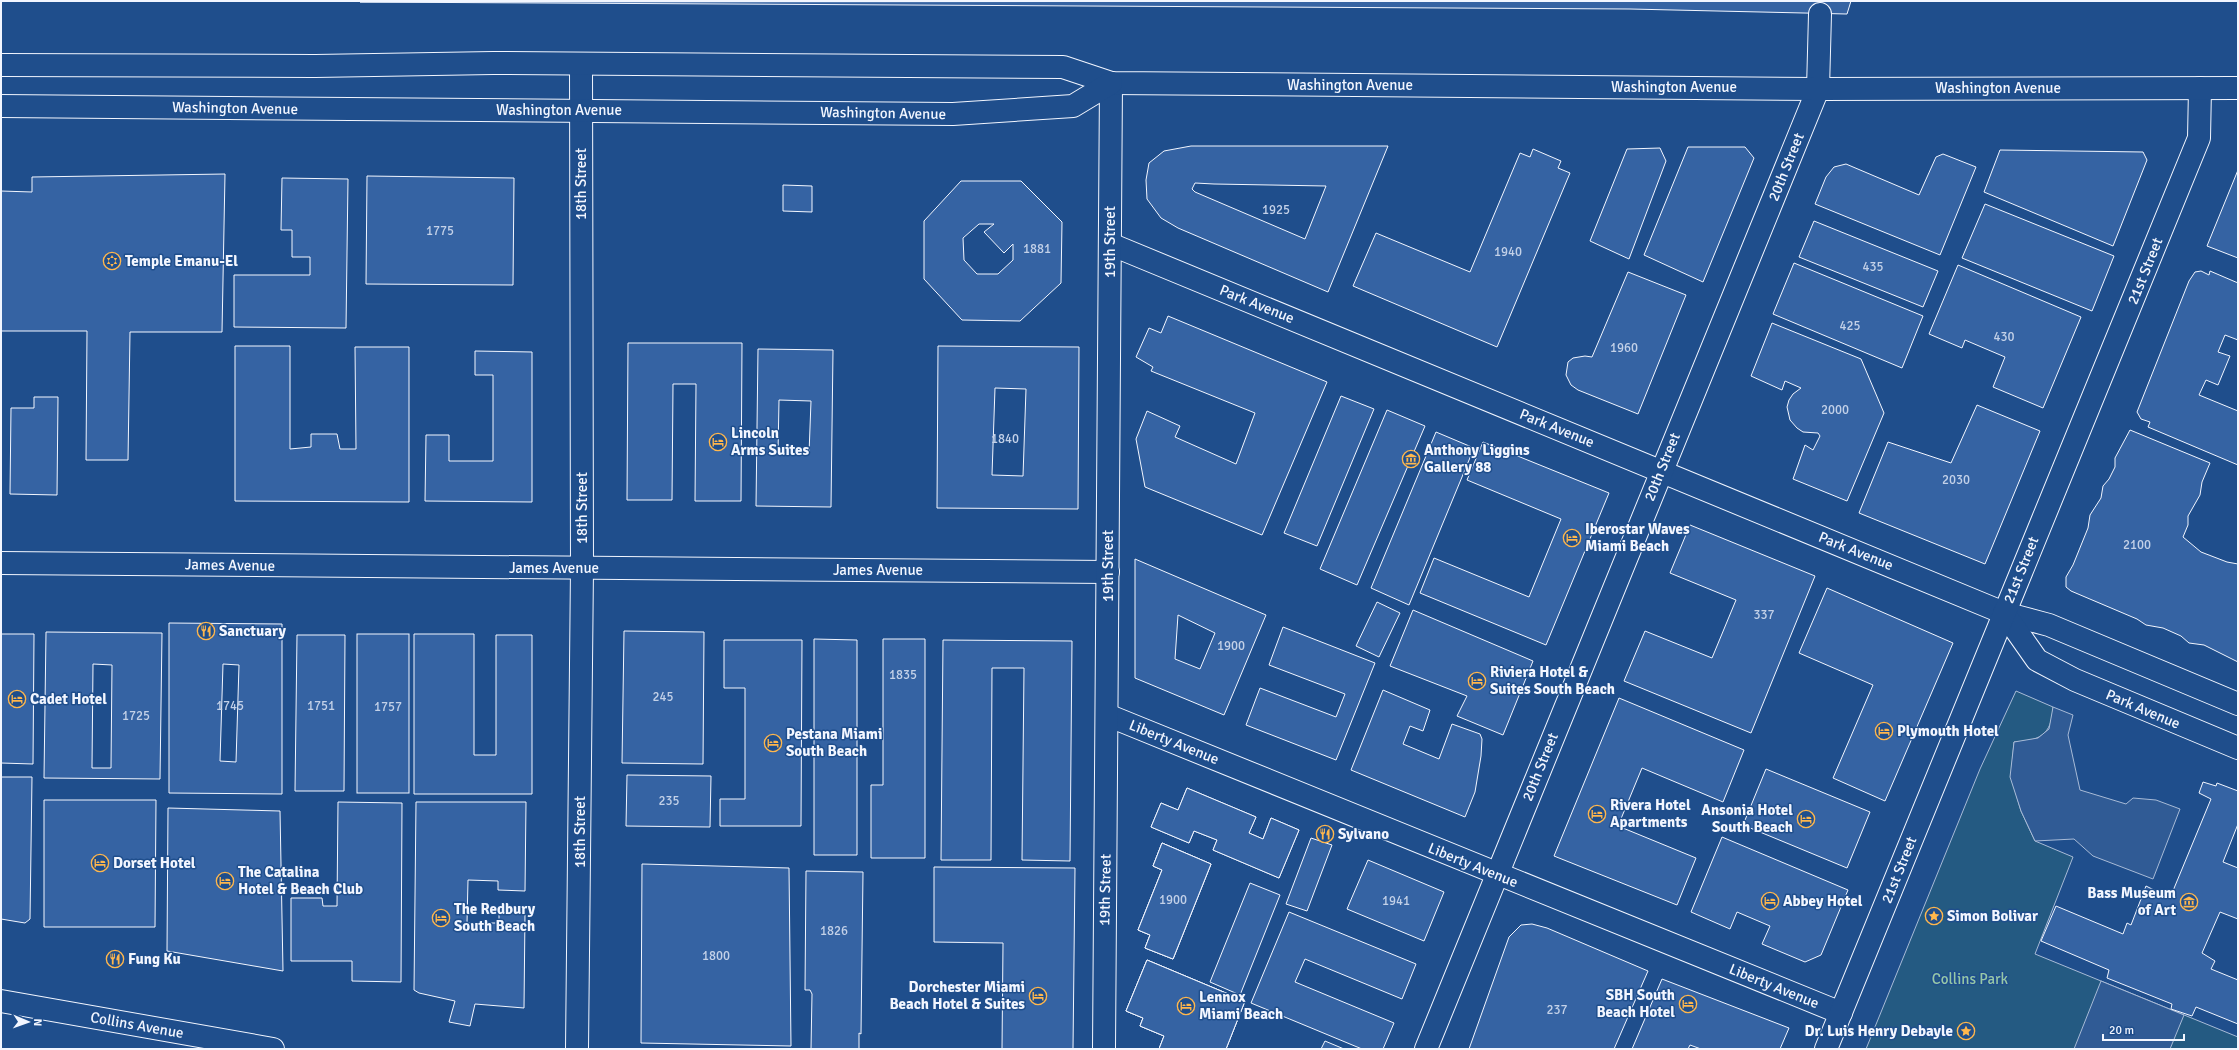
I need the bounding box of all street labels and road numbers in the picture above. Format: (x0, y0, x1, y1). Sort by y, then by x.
street label: Washington Avenue (1287, 76, 1413, 94)
street label: Washington Avenue (1611, 78, 1737, 96)
street label: Washington Avenue (1935, 79, 2061, 97)
street label: Washington Avenue (172, 98, 298, 118)
street label: Washington Avenue (496, 101, 622, 119)
street label: Washington Avenue (820, 103, 946, 123)
street label: 20th Street (1764, 130, 1808, 204)
street label: 18th Street (572, 148, 590, 220)
street label: 19th Street (1101, 206, 1119, 278)
street label: 21st Street (2123, 235, 2167, 307)
street label: Park Avenue (1217, 281, 1297, 327)
street label: Park Avenue (1517, 405, 1597, 451)
street label: 20th Street (1640, 430, 1684, 504)
street label: 18th Street (573, 472, 591, 544)
street label: Park Avenue (1816, 528, 1896, 574)
street label: 19th Street (1099, 530, 1117, 602)
street label: 21st Street (1999, 534, 2043, 606)
street label: James Avenue (185, 555, 275, 575)
street label: James Avenue (509, 559, 599, 577)
street label: James Avenue (833, 561, 923, 579)
street label: Park Avenue (2103, 685, 2183, 733)
street label: Liberty Avenue (1126, 716, 1222, 768)
street label: 20th Street (1518, 730, 1562, 804)
street label: 18th Street (571, 796, 589, 868)
street label: 21st Street (1877, 834, 1921, 906)
street label: Liberty Avenue (1425, 839, 1521, 891)
street label: 19th Street (1095, 854, 1115, 926)
street label: Liberty Avenue (1726, 960, 1822, 1012)
street label: Collins Avenue (89, 1008, 185, 1042)

